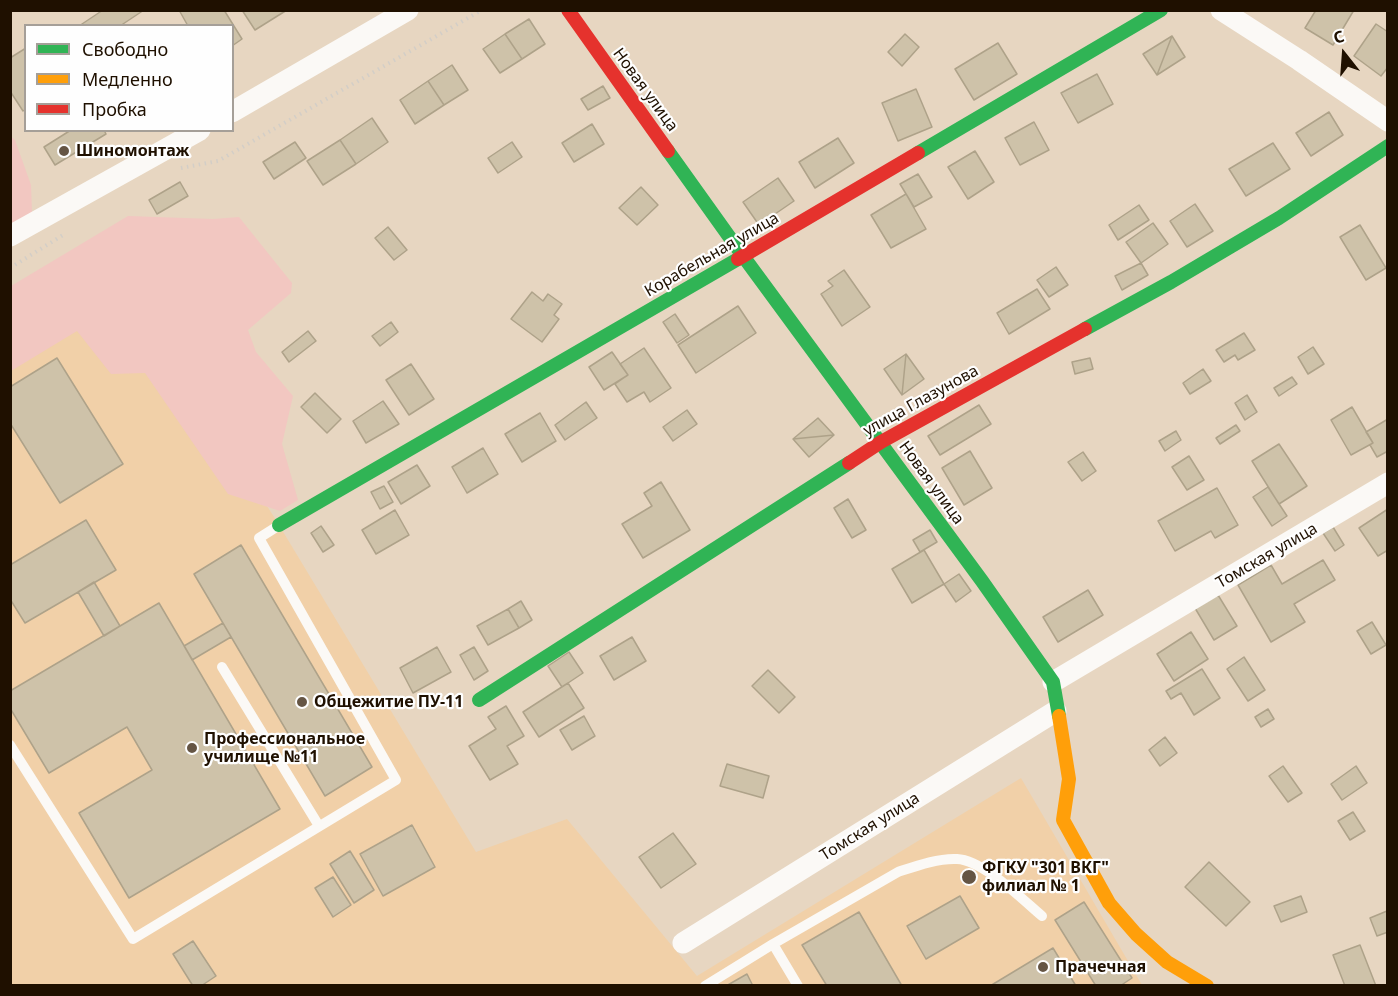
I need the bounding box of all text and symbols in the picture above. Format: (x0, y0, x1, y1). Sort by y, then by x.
legend (24, 24, 234, 132)
north arrow (1314, 24, 1374, 84)
text: С (1331, 25, 1347, 49)
text: Свободно (82, 37, 168, 61)
street label: Новая улица (608, 45, 682, 135)
text: Медленно (82, 67, 173, 91)
text: Пробка (82, 97, 147, 121)
place label: Шиномонтаж (76, 141, 189, 161)
marker: Шиномонтаж (57, 144, 71, 158)
street label: Корабельная улица (641, 209, 783, 301)
street label: улица Глазунова (860, 361, 982, 441)
street label: Новая улица (894, 438, 968, 528)
street label: Томская улица (1213, 519, 1321, 593)
place label: Общежитие ПУ-11 (314, 692, 463, 712)
marker: Общежитие ПУ-11 (295, 695, 309, 709)
place label: Профессиональное училище №11 (204, 729, 365, 767)
marker: Профессиональное училище №11 (185, 741, 199, 755)
street label: Томская улица (817, 789, 923, 865)
place label: ФГКУ "301 ВКГ" филиал № 1 (982, 858, 1109, 896)
marker: ФГКУ "301 ВКГ" филиал № 1 (960, 868, 978, 886)
place label: Прачечная (1055, 957, 1146, 977)
marker: Прачечная (1036, 960, 1050, 974)

